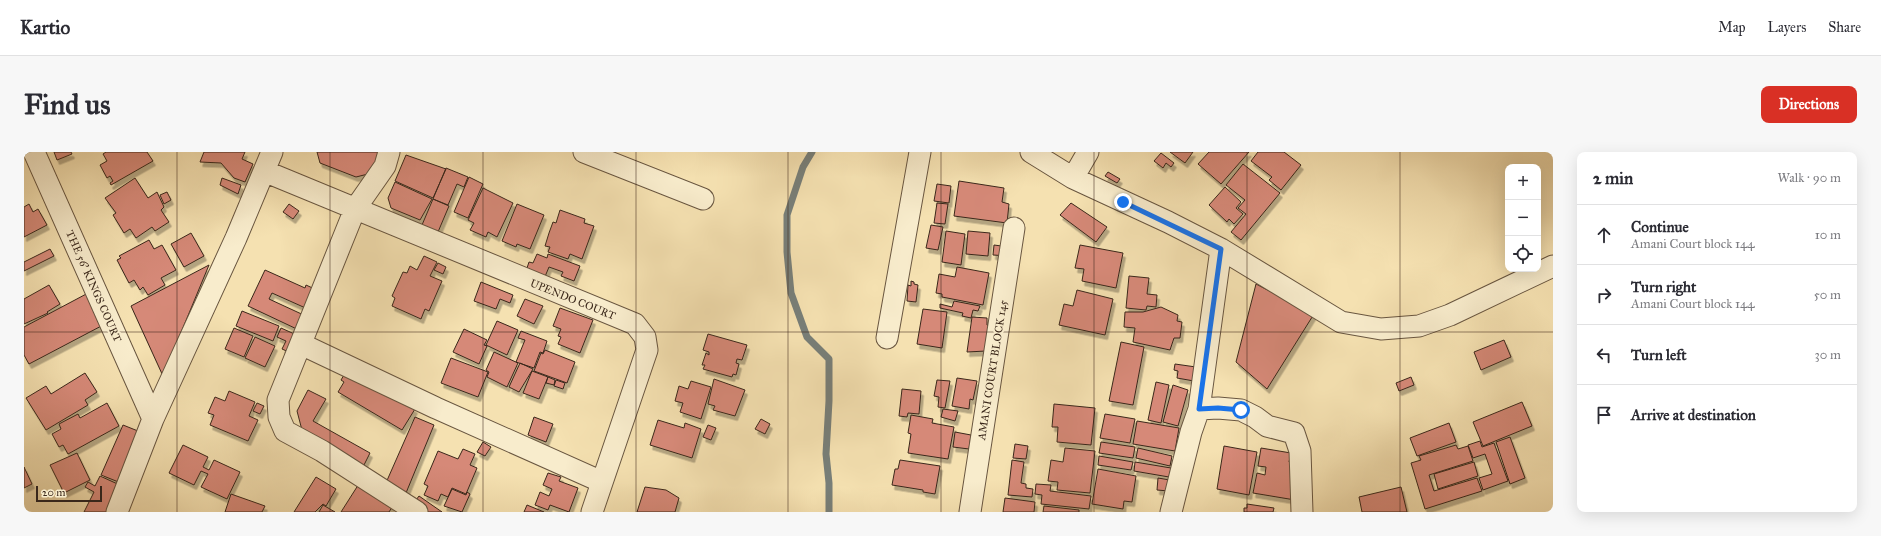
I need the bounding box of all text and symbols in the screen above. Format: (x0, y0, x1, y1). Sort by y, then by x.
text: Kartio (20, 16, 70, 39)
text: Map (1718, 19, 1746, 36)
text: Layers (1768, 19, 1806, 36)
text: Share (1828, 19, 1861, 36)
button: Directions (1761, 86, 1857, 123)
text: Find us (24, 87, 110, 122)
map controls (1505, 164, 1541, 272)
button: + (1505, 164, 1541, 200)
text: 2 min (1593, 168, 1633, 189)
text: Walk · 90 m (1778, 170, 1841, 186)
route end (1114, 193, 1132, 211)
button: − (1505, 200, 1541, 236)
text: Continue (1631, 218, 1689, 236)
icon: ahead (1593, 224, 1615, 246)
text: 10 m (1815, 227, 1841, 243)
street label: THE 56' KINGS COURT (63, 228, 124, 345)
button: locate (1505, 236, 1541, 272)
text: Amani Court block 144 (1631, 236, 1755, 252)
street label: UPENDO COURT (528, 276, 618, 323)
text: Turn right (1631, 278, 1696, 296)
icon: right (1593, 284, 1615, 306)
text: 50 m (1814, 287, 1841, 303)
text: Amani Court block 144 (1631, 296, 1755, 312)
street label: AMANI COURT BLOCK 145 (975, 299, 1010, 442)
icon: left (1593, 344, 1615, 366)
text: Turn left (1631, 346, 1687, 364)
text: 30 m (1815, 347, 1841, 363)
route start (1232, 401, 1250, 419)
icon: arrive (1593, 404, 1615, 426)
text: Arrive at destination (1631, 406, 1756, 424)
scale bar (36, 484, 102, 503)
text: 20 m (42, 486, 65, 499)

